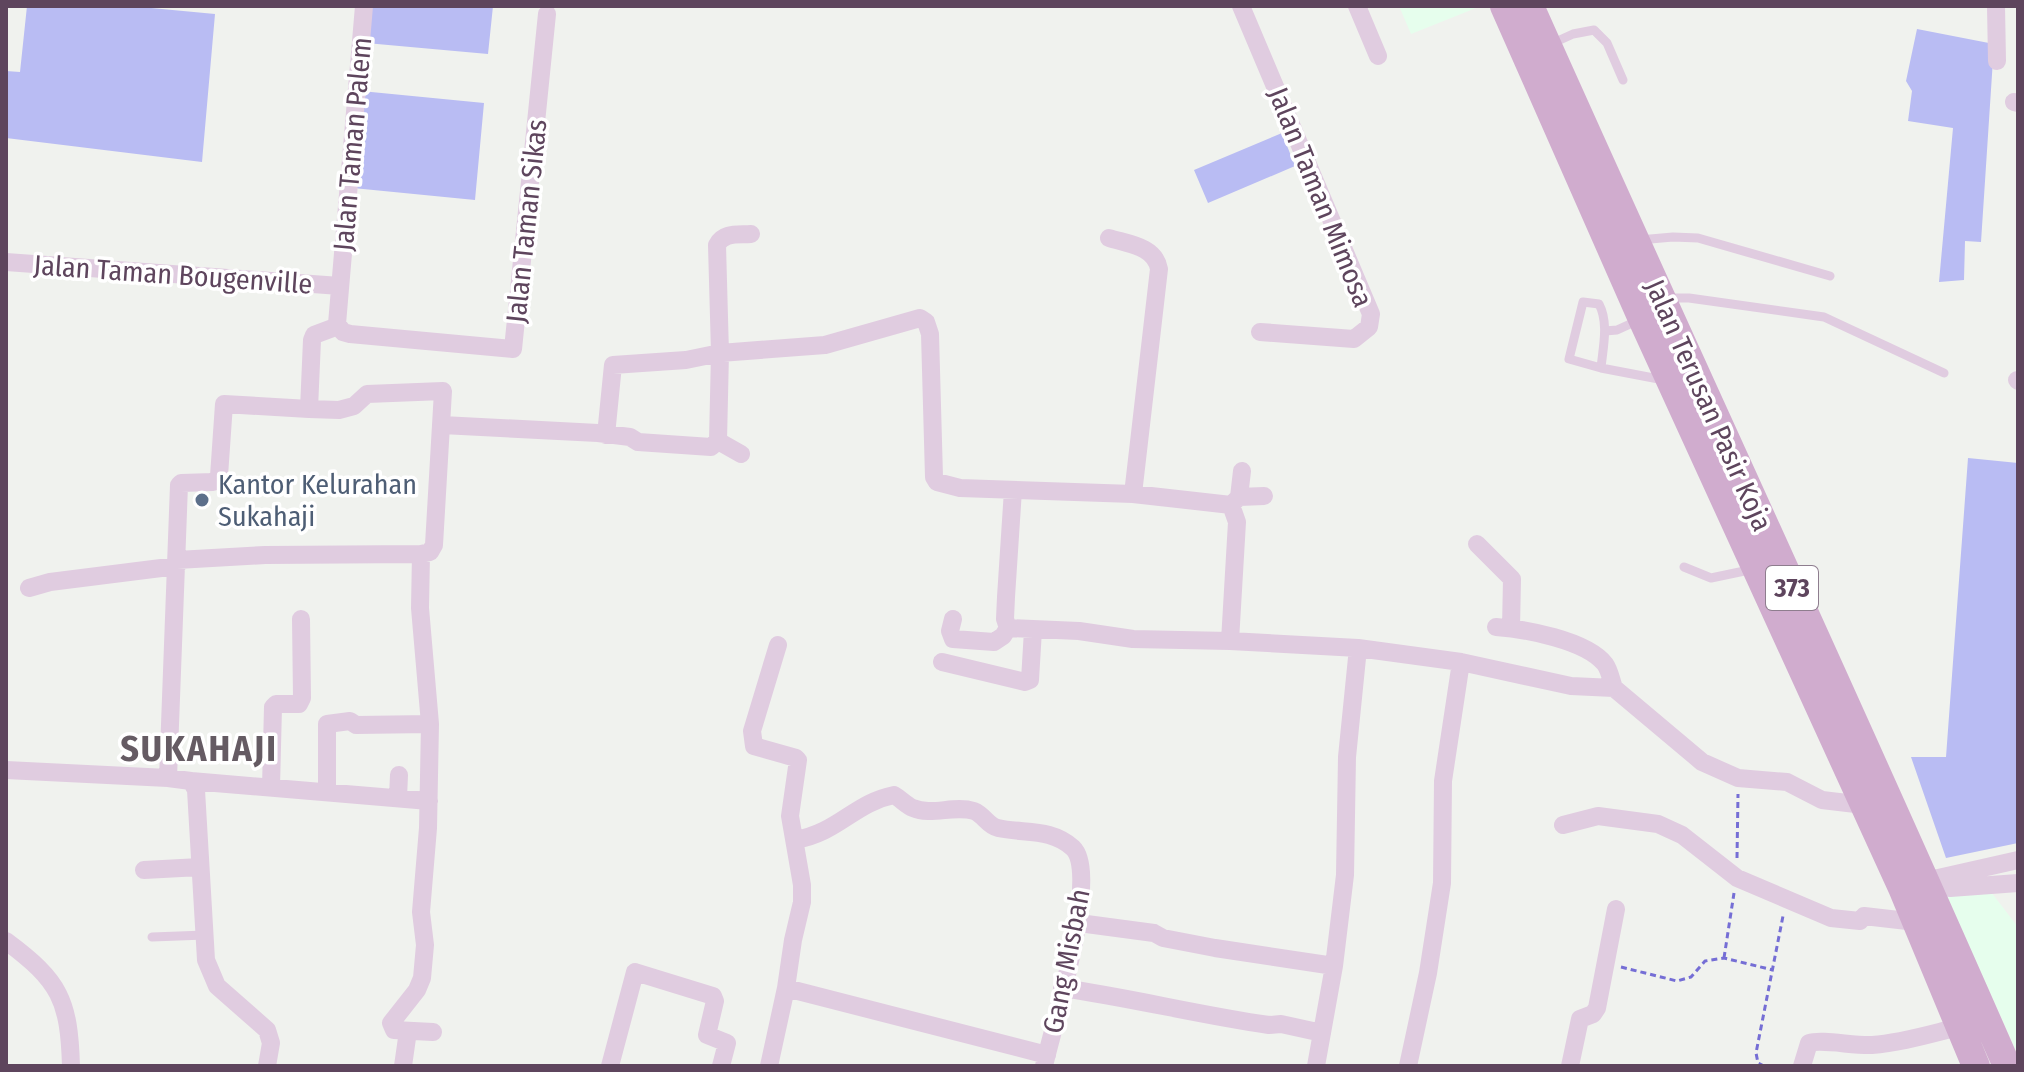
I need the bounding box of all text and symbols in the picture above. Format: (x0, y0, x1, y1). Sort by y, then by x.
street label: Jalan Taman Palem (327, 36, 378, 252)
street label: Jalan Taman Mimosa (1261, 83, 1380, 312)
street label: Jalan Taman Sikas (499, 118, 554, 324)
street label: Jalan Taman Bougenville (33, 248, 313, 301)
street label: Jalan Terusan Pasir Koja (1638, 274, 1779, 536)
place label: Kantor Kelurahan Sukahaji (218, 468, 417, 533)
marker: Kantor Kelurahan Sukahaji (193, 491, 211, 509)
road number: 373 (1766, 566, 1818, 610)
district label: SUKAHAJI (120, 727, 278, 771)
street label: Gang Misbah (1036, 886, 1097, 1036)

